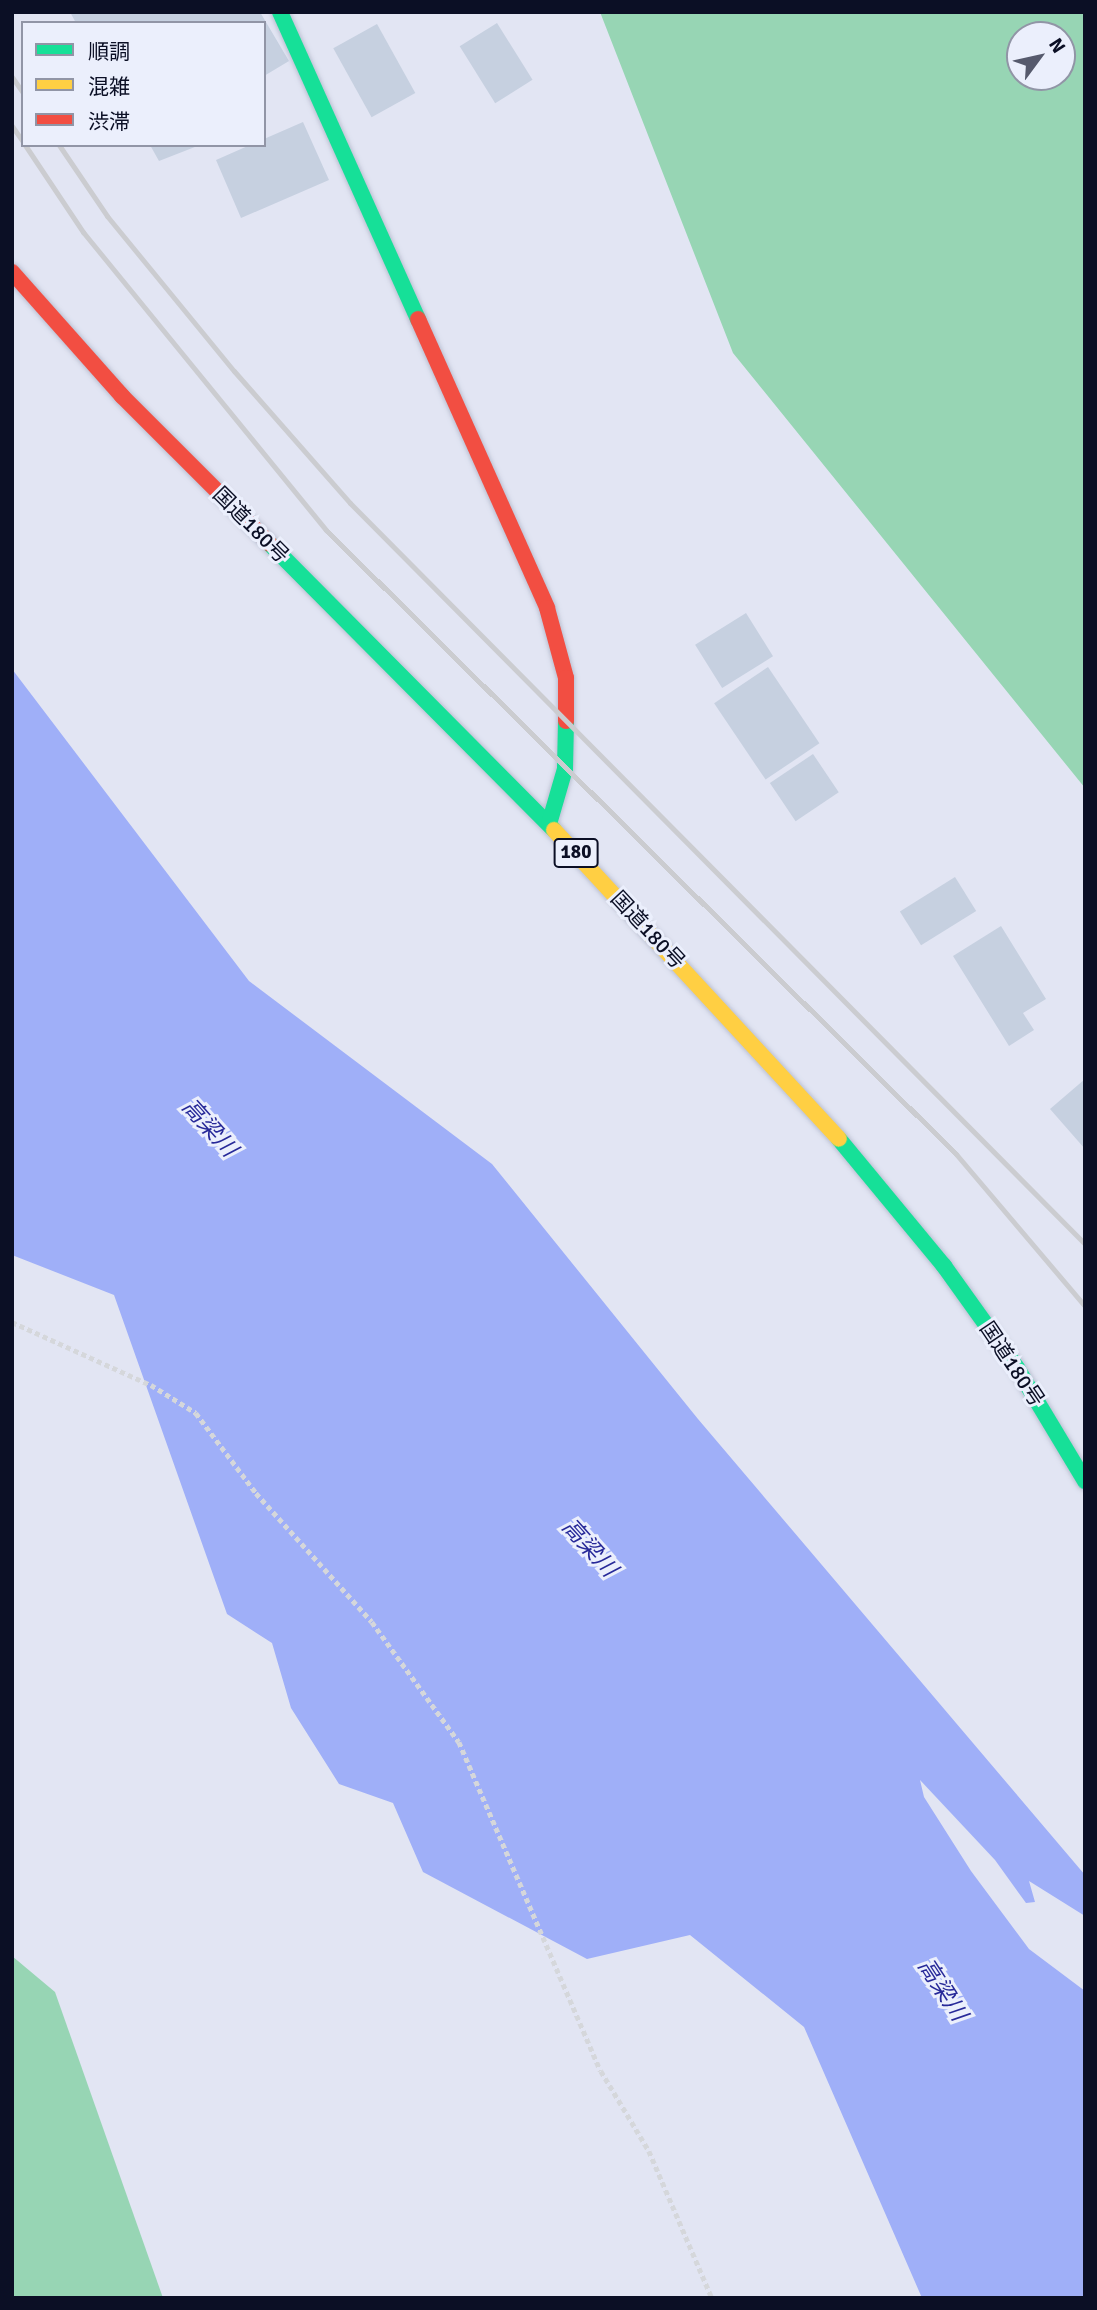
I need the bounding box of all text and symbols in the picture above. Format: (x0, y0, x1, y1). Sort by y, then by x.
legend (21, 21, 266, 147)
north arrow (1006, 21, 1076, 91)
text: N (1043, 34, 1071, 58)
text: 順調 (88, 39, 130, 65)
text: 混雑 (88, 74, 130, 100)
text: 渋滞 (88, 109, 130, 135)
street label: 国道180号 (208, 482, 294, 568)
road number: 180 (553, 838, 599, 868)
street label: 国道180号 (606, 886, 690, 974)
water label: 高梁川 (176, 1093, 242, 1163)
street label: 国道180号 (974, 1317, 1050, 1411)
water label: 高梁川 (556, 1513, 622, 1583)
water label: 高梁川 (912, 1954, 972, 2026)

